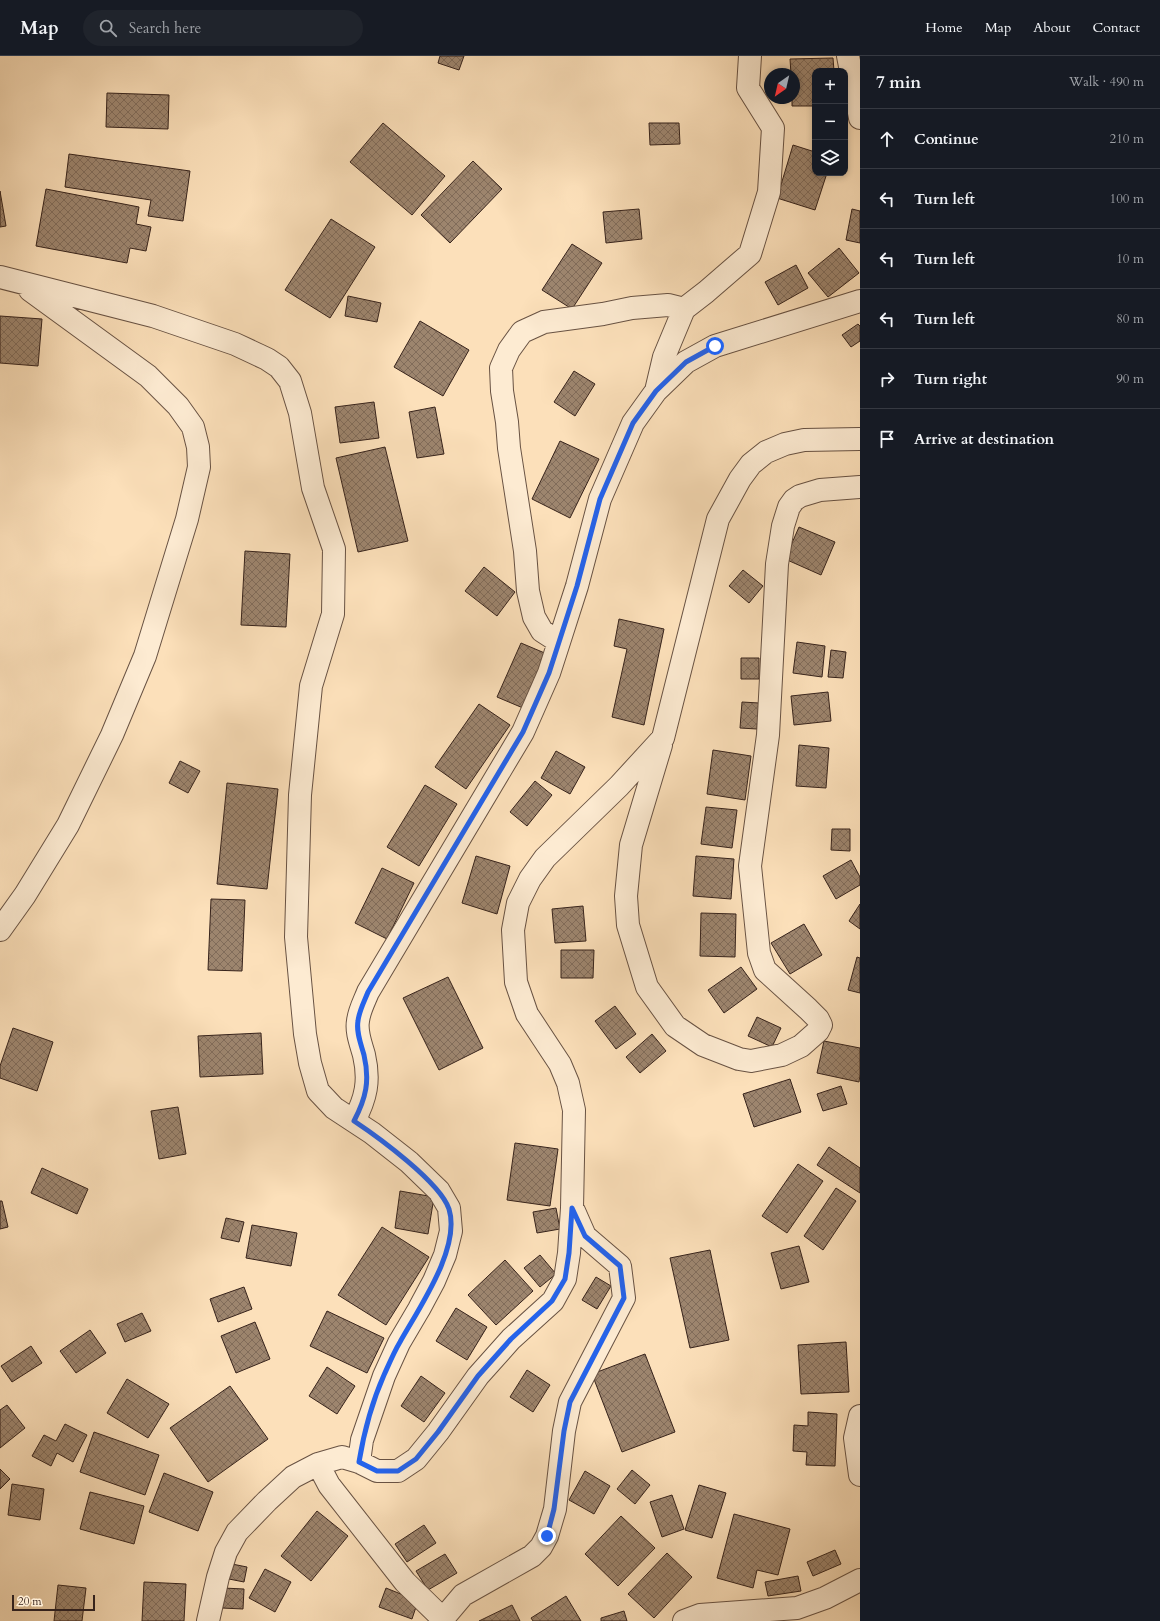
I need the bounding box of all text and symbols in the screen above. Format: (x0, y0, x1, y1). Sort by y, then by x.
search box (83, 10, 363, 46)
text: Map (20, 15, 59, 41)
icon: search (97, 17, 119, 39)
text: Search here (129, 18, 201, 38)
text: Home (925, 18, 963, 37)
text: Map (985, 18, 1011, 37)
text: About (1033, 18, 1070, 37)
text: Contact (1092, 18, 1140, 37)
north arrow (764, 68, 800, 104)
map controls (812, 68, 848, 176)
button: + (812, 68, 848, 104)
text: 7 min (876, 71, 921, 94)
text: Walk · 490 m (1069, 73, 1144, 91)
button: − (812, 104, 848, 140)
icon: ahead (876, 128, 898, 150)
text: Continue (914, 129, 979, 149)
text: 210 m (1110, 130, 1144, 148)
button: layers (812, 140, 848, 176)
icon: left (876, 188, 898, 210)
text: Turn left (914, 189, 975, 209)
text: 100 m (1110, 190, 1144, 208)
icon: left (876, 248, 898, 270)
text: Turn left (914, 249, 975, 269)
text: 10 m (1116, 250, 1144, 268)
icon: left (876, 308, 898, 330)
text: Turn left (914, 309, 975, 329)
text: 80 m (1116, 310, 1144, 328)
route start (706, 337, 724, 355)
icon: right (876, 368, 898, 390)
text: Turn right (914, 369, 987, 389)
text: 90 m (1116, 370, 1144, 388)
icon: arrive (876, 428, 898, 450)
text: Arrive at destination (914, 429, 1054, 449)
route end (538, 1527, 556, 1545)
scale bar (12, 1593, 95, 1612)
text: 20 m (18, 1594, 42, 1609)

